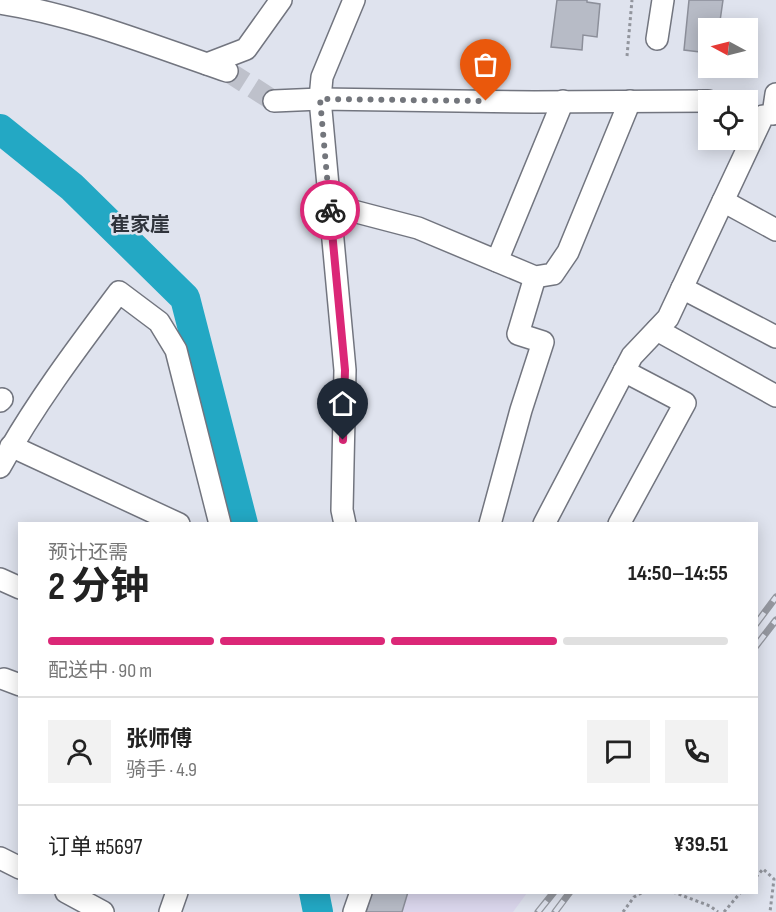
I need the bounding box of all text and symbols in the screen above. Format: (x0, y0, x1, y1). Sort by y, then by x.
north arrow (698, 18, 758, 78)
map controls (698, 18, 758, 150)
pin (460, 39, 511, 101)
icon: bag (469, 48, 502, 81)
button: locate (698, 90, 758, 150)
courier (300, 180, 360, 240)
icon: bike (314, 194, 347, 227)
district label: 崔家崖 (110, 213, 170, 237)
pin (317, 378, 368, 440)
icon: home (326, 387, 359, 420)
text: 预计还需 (48, 541, 128, 565)
text: 14:50–14:55 (628, 560, 728, 587)
text: 2 分钟 (48, 564, 149, 611)
text: 配送中 · 90 m (48, 659, 152, 683)
button: person (48, 720, 111, 783)
button: chat (587, 720, 650, 783)
button: phone (665, 720, 728, 783)
text: 张师傅 (126, 726, 192, 753)
text: 骑手 · 4.9 (126, 758, 197, 782)
text: ¥39.51 (673, 831, 728, 858)
text: 订单 #5697 (48, 834, 142, 861)

